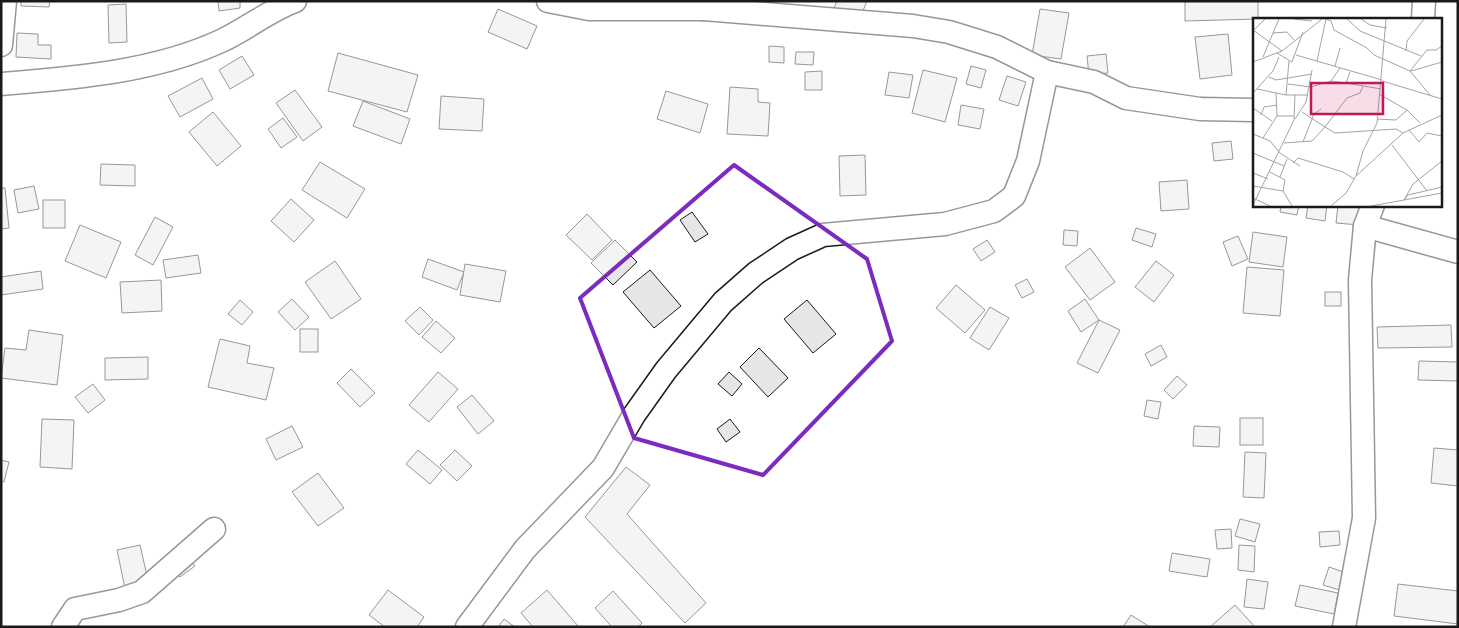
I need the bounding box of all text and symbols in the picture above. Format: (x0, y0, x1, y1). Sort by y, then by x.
inset map (1253, 18, 1442, 206)

